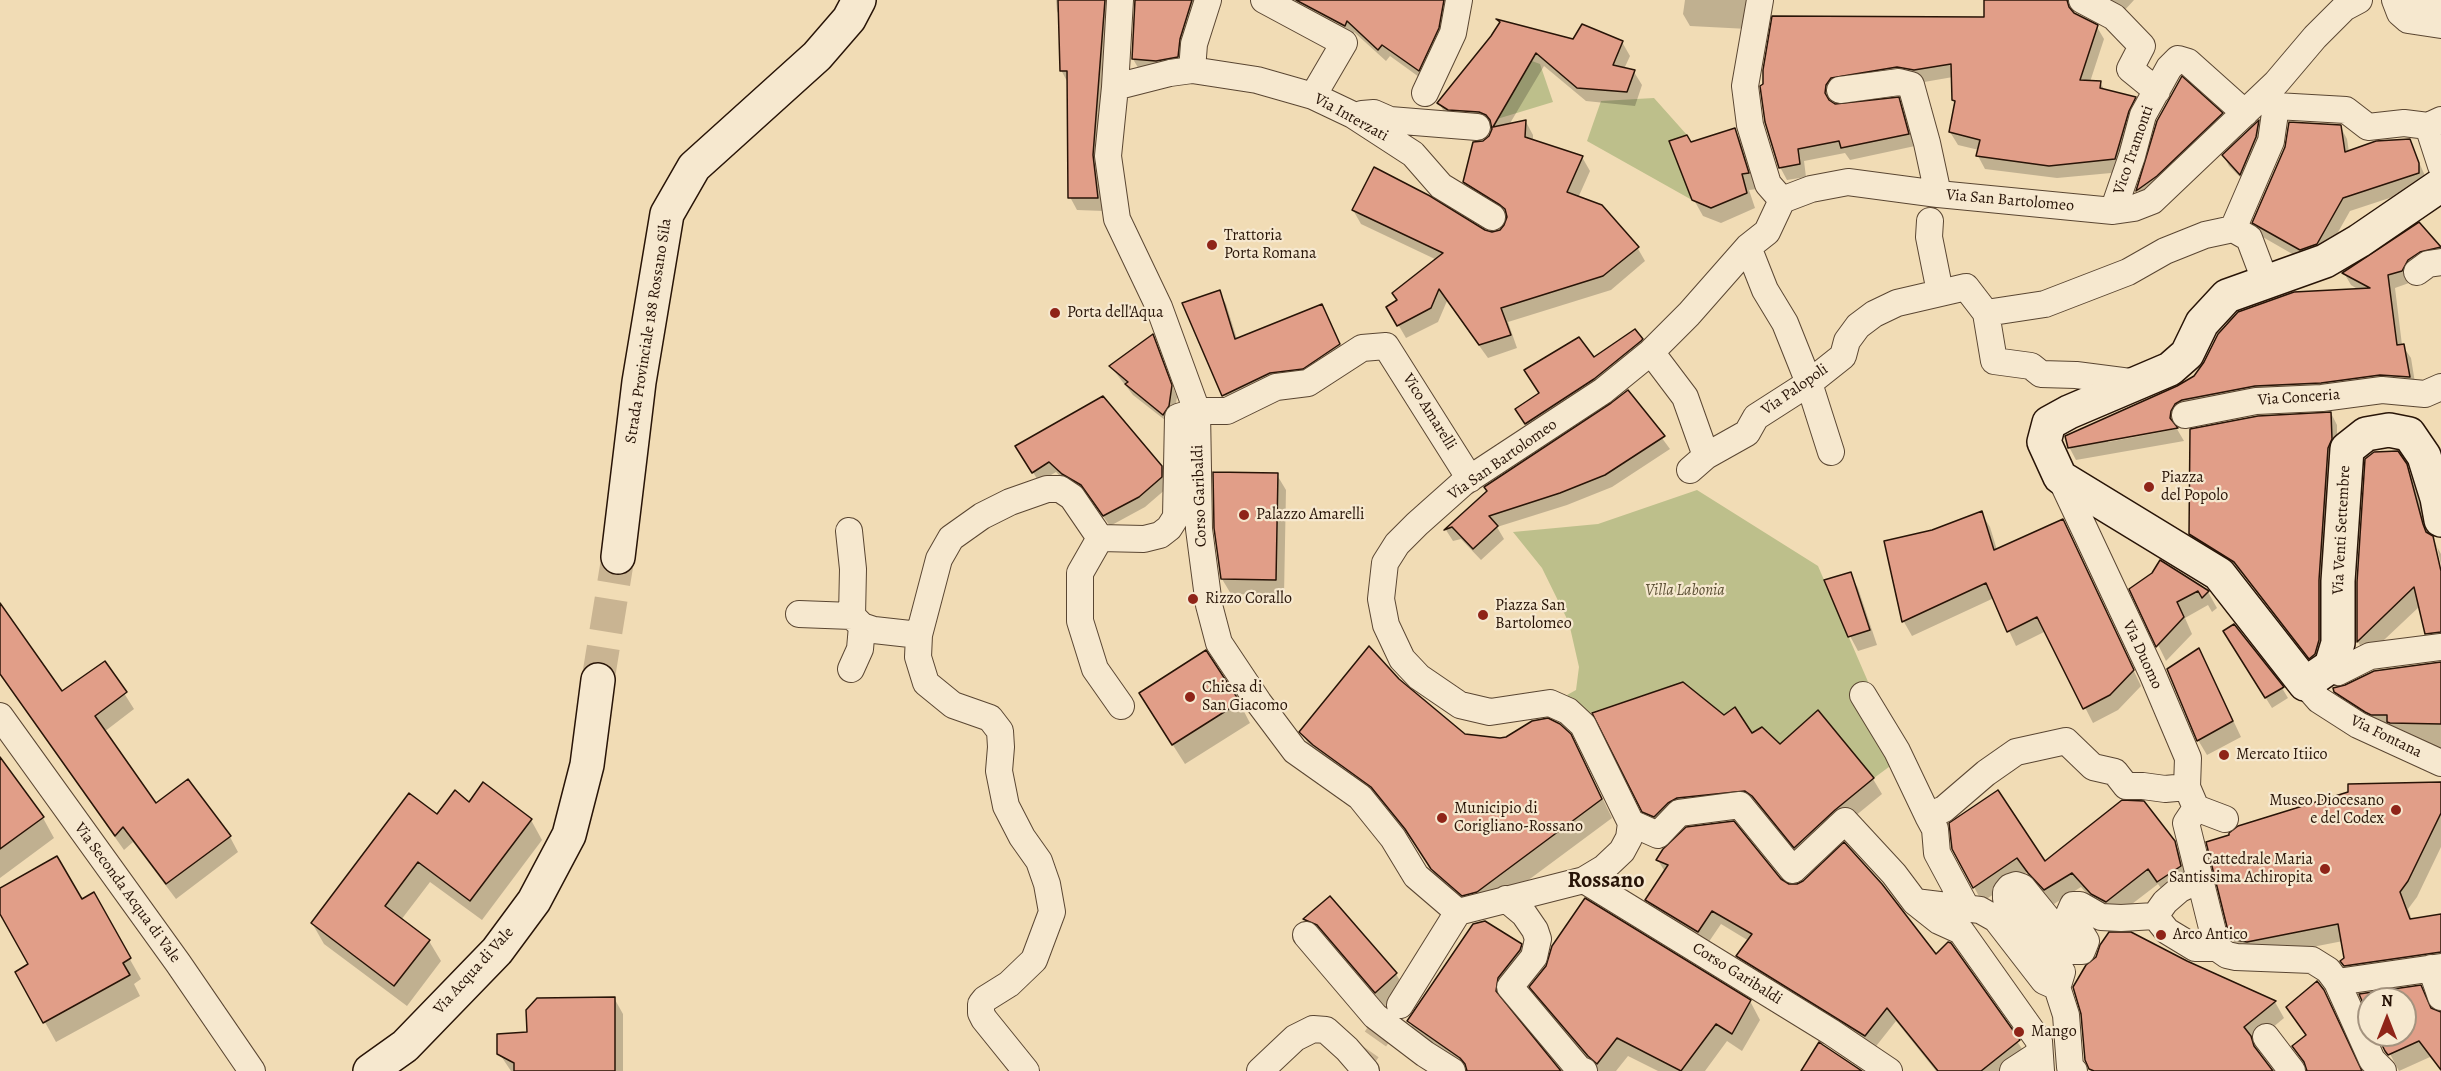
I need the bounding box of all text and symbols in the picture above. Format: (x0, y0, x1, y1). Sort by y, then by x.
street label: Via Interzati (1311, 90, 1391, 146)
street label: Vico Tramonti (2110, 103, 2158, 197)
street label: Via San Bartolomeo (1945, 186, 2075, 216)
street label: Strada Provinciale 188 Rossano Sila (622, 217, 676, 445)
place label: Trattoria Porta Romana (1224, 226, 1316, 264)
marker: Trattoria Porta Romana (1205, 238, 1219, 252)
place label: Porta dell'Aqua (1067, 303, 1163, 323)
marker: Porta dell'Aqua (1048, 306, 1062, 320)
street label: Via Palopoli (1758, 360, 1832, 420)
street label: Vico Amarelli (1398, 370, 1460, 454)
street label: Via Conceria (2257, 386, 2341, 410)
street label: Via San Bartolomeo (1445, 415, 1561, 505)
street label: Corso Garibaldi (1189, 444, 1211, 548)
street label: Via Venti Settembre (2329, 465, 2355, 595)
place label: Piazza del Popolo (2161, 468, 2228, 506)
marker: Piazza del Popolo (2142, 480, 2156, 494)
place label: Palazzo Amarelli (1256, 505, 1364, 525)
marker: Palazzo Amarelli (1237, 508, 1251, 522)
park label: Villa Labonia (1645, 581, 1725, 601)
place label: Rizzo Corallo (1205, 589, 1292, 609)
marker: Rizzo Corallo (1186, 592, 1200, 606)
place label: Piazza San Bartolomeo (1495, 596, 1572, 634)
marker: Piazza San Bartolomeo (1476, 608, 1490, 622)
street label: Via Duomo (2118, 618, 2166, 692)
place label: Chiesa di San Giacomo (1202, 678, 1288, 716)
marker: Chiesa di San Giacomo (1183, 690, 1197, 704)
street label: Via Fontana (2347, 711, 2425, 763)
place label: Mercato Itiico (2236, 745, 2327, 765)
marker: Mercato Itiico (2217, 748, 2231, 762)
place label: Museo Diocesano e del Codex (2269, 791, 2384, 829)
place label: Municipio di Corigliano-Rossano (1454, 799, 1583, 837)
marker: Museo Diocesano e del Codex (2389, 803, 2403, 817)
marker: Municipio di Corigliano-Rossano (1435, 811, 1449, 825)
street label: Via Seconda Acqua di Vale (70, 819, 184, 967)
place label: Cattedrale Maria Santissima Achiropita (2169, 850, 2313, 888)
marker: Cattedrale Maria Santissima Achiropita (2318, 862, 2332, 876)
district label: Rossano (1567, 869, 1645, 895)
street label: Via Acqua di Vale (430, 923, 518, 1019)
place label: Arco Antico (2173, 925, 2248, 945)
marker: Arco Antico (2154, 928, 2168, 942)
street label: Corso Garibaldi (1688, 939, 1786, 1009)
north arrow (2357, 987, 2417, 1047)
text: N (2381, 990, 2393, 1012)
place label: Mango (2031, 1022, 2077, 1042)
marker: Mango (2012, 1025, 2026, 1039)

